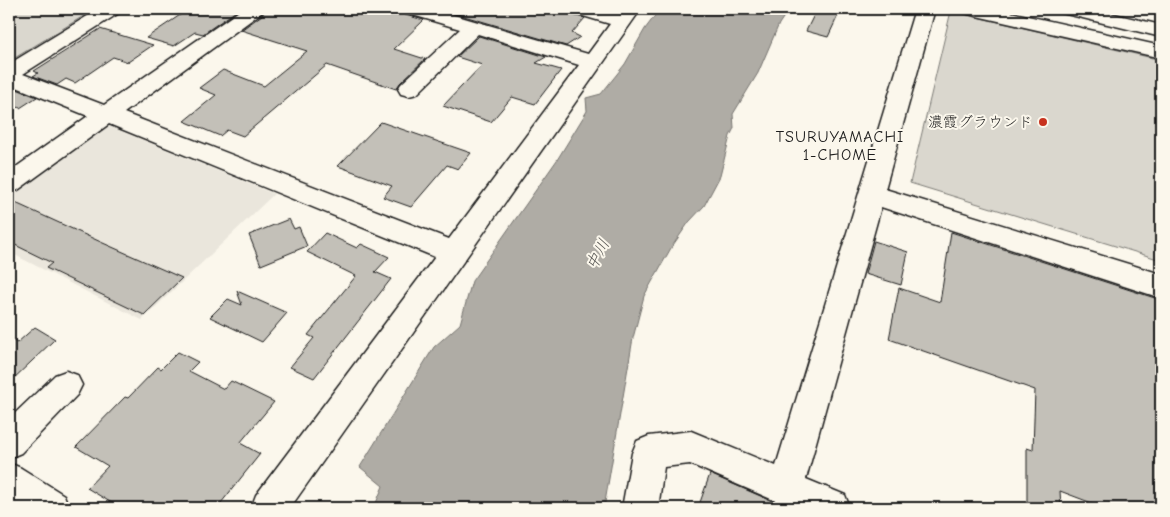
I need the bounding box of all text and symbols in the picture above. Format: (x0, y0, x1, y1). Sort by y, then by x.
place label: 濃霞グラウンド (928, 113, 1033, 131)
marker: 濃霞グラウンド (1037, 116, 1049, 128)
district label: TSURUYAMACHI 1-CHOME (776, 128, 904, 164)
water label: 中川 (582, 236, 613, 273)

